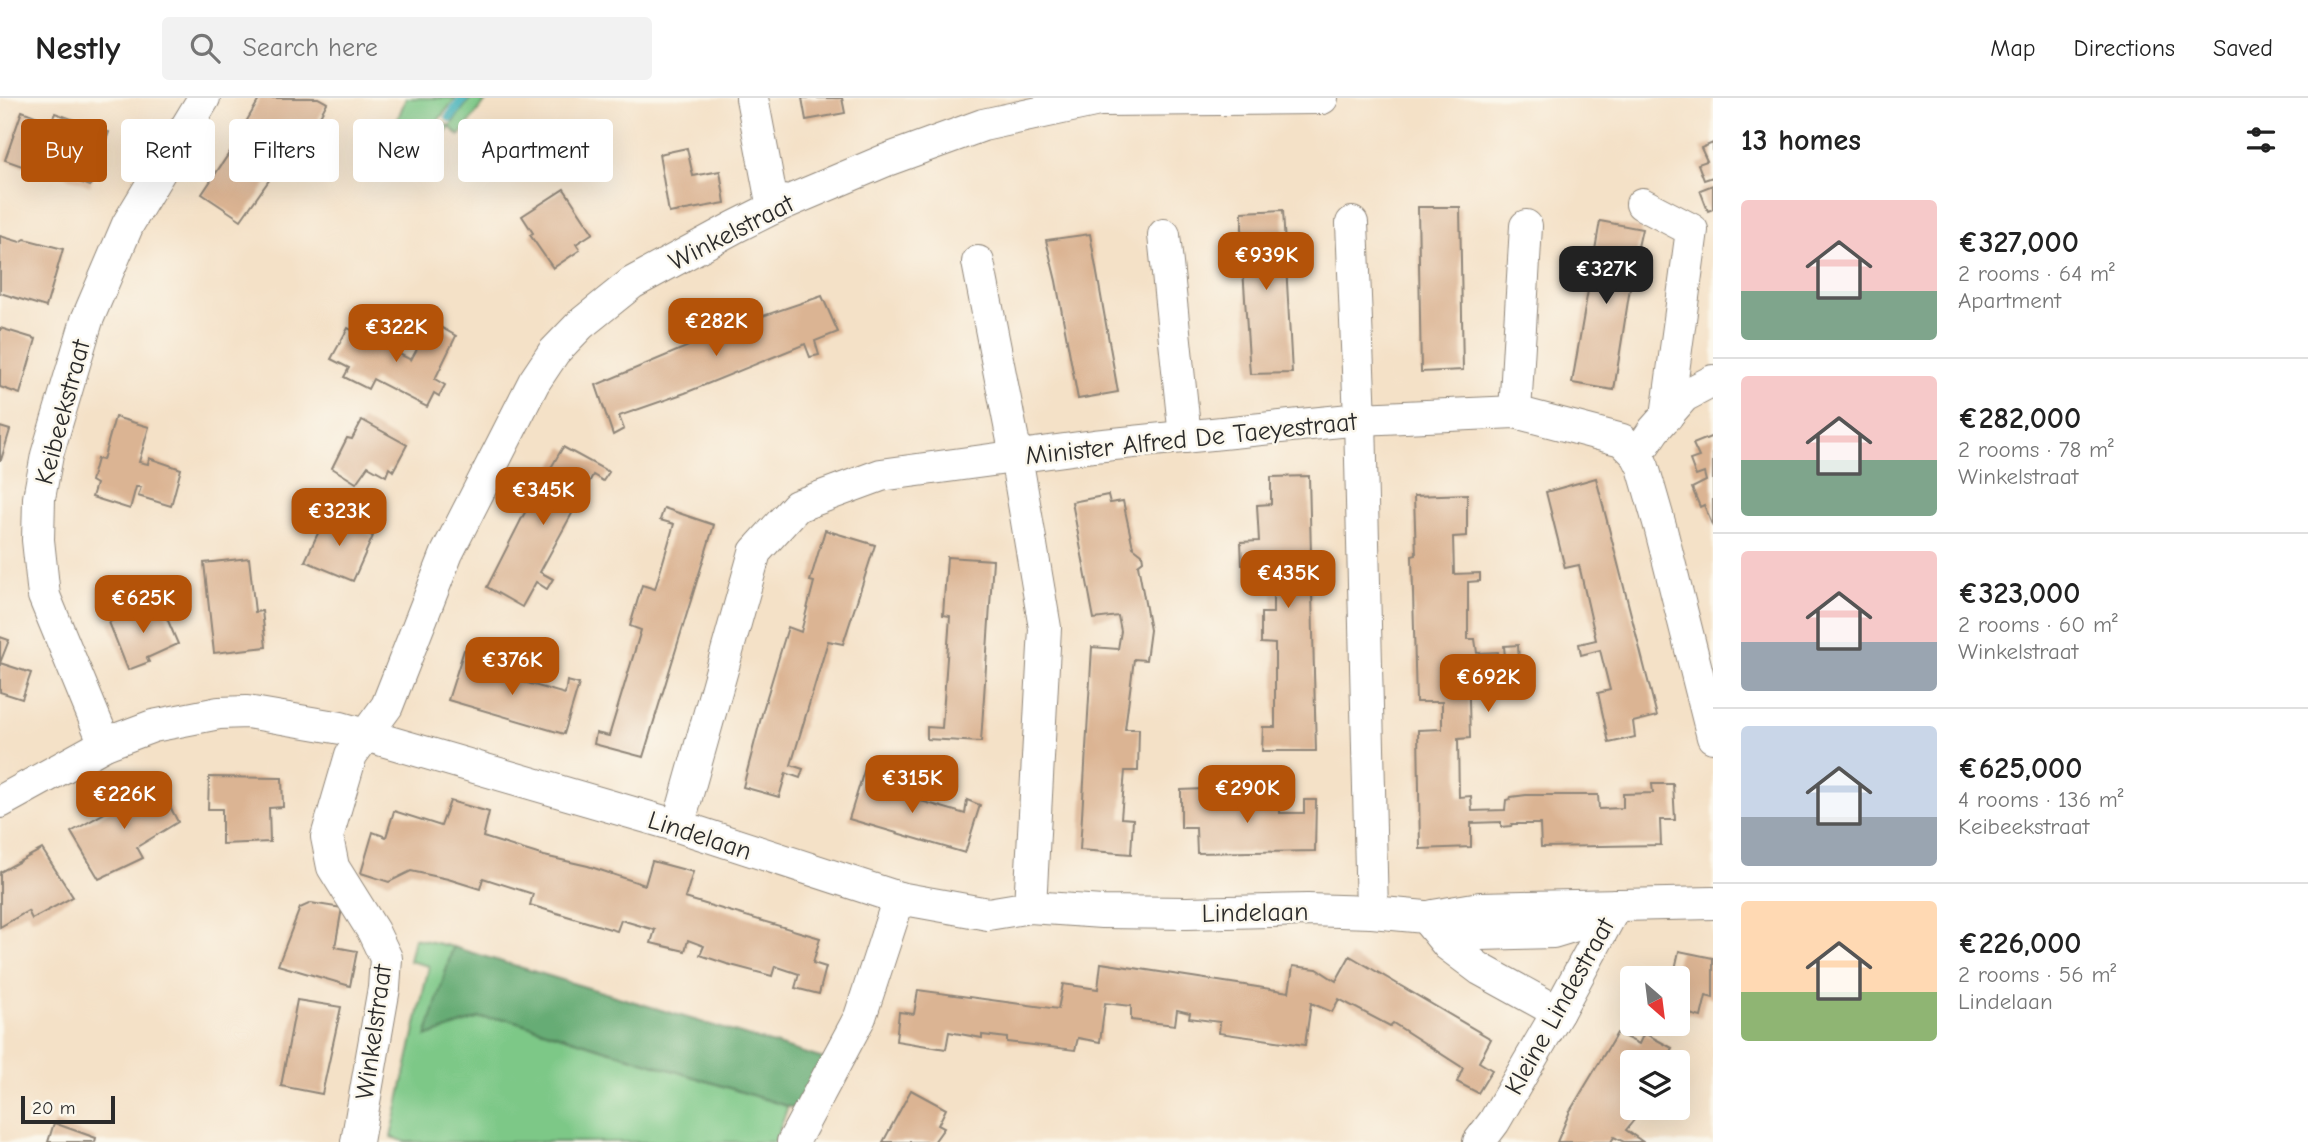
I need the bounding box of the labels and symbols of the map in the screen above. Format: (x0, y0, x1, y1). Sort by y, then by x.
street label: Winkelstraat (664, 188, 800, 277)
pin: €939K (1217, 232, 1315, 292)
pin: €327K (1557, 246, 1655, 306)
pin: €282K (667, 299, 765, 358)
pin: €322K (347, 304, 445, 364)
street label: Keibeekstraat (29, 335, 97, 488)
street label: Minister Alfred De Taeyestraat (1024, 407, 1360, 471)
pin: €345K (494, 468, 592, 527)
pin: €323K (290, 489, 388, 548)
pin: €435K (1239, 550, 1337, 610)
pin: €625K (94, 575, 192, 635)
pin: €376K (463, 638, 561, 697)
pin: €692K (1439, 654, 1537, 714)
pin: €315K (863, 756, 961, 815)
pin: €290K (1198, 766, 1296, 825)
pin: €226K (75, 772, 173, 831)
street label: Lindelaan (644, 805, 755, 867)
street label: Lindelaan (1201, 897, 1309, 929)
street label: Kleine Lindestraat (1499, 911, 1622, 1100)
street label: Winkelstraat (350, 961, 399, 1102)
north arrow (1620, 966, 1690, 1036)
scale bar (21, 1093, 116, 1125)

